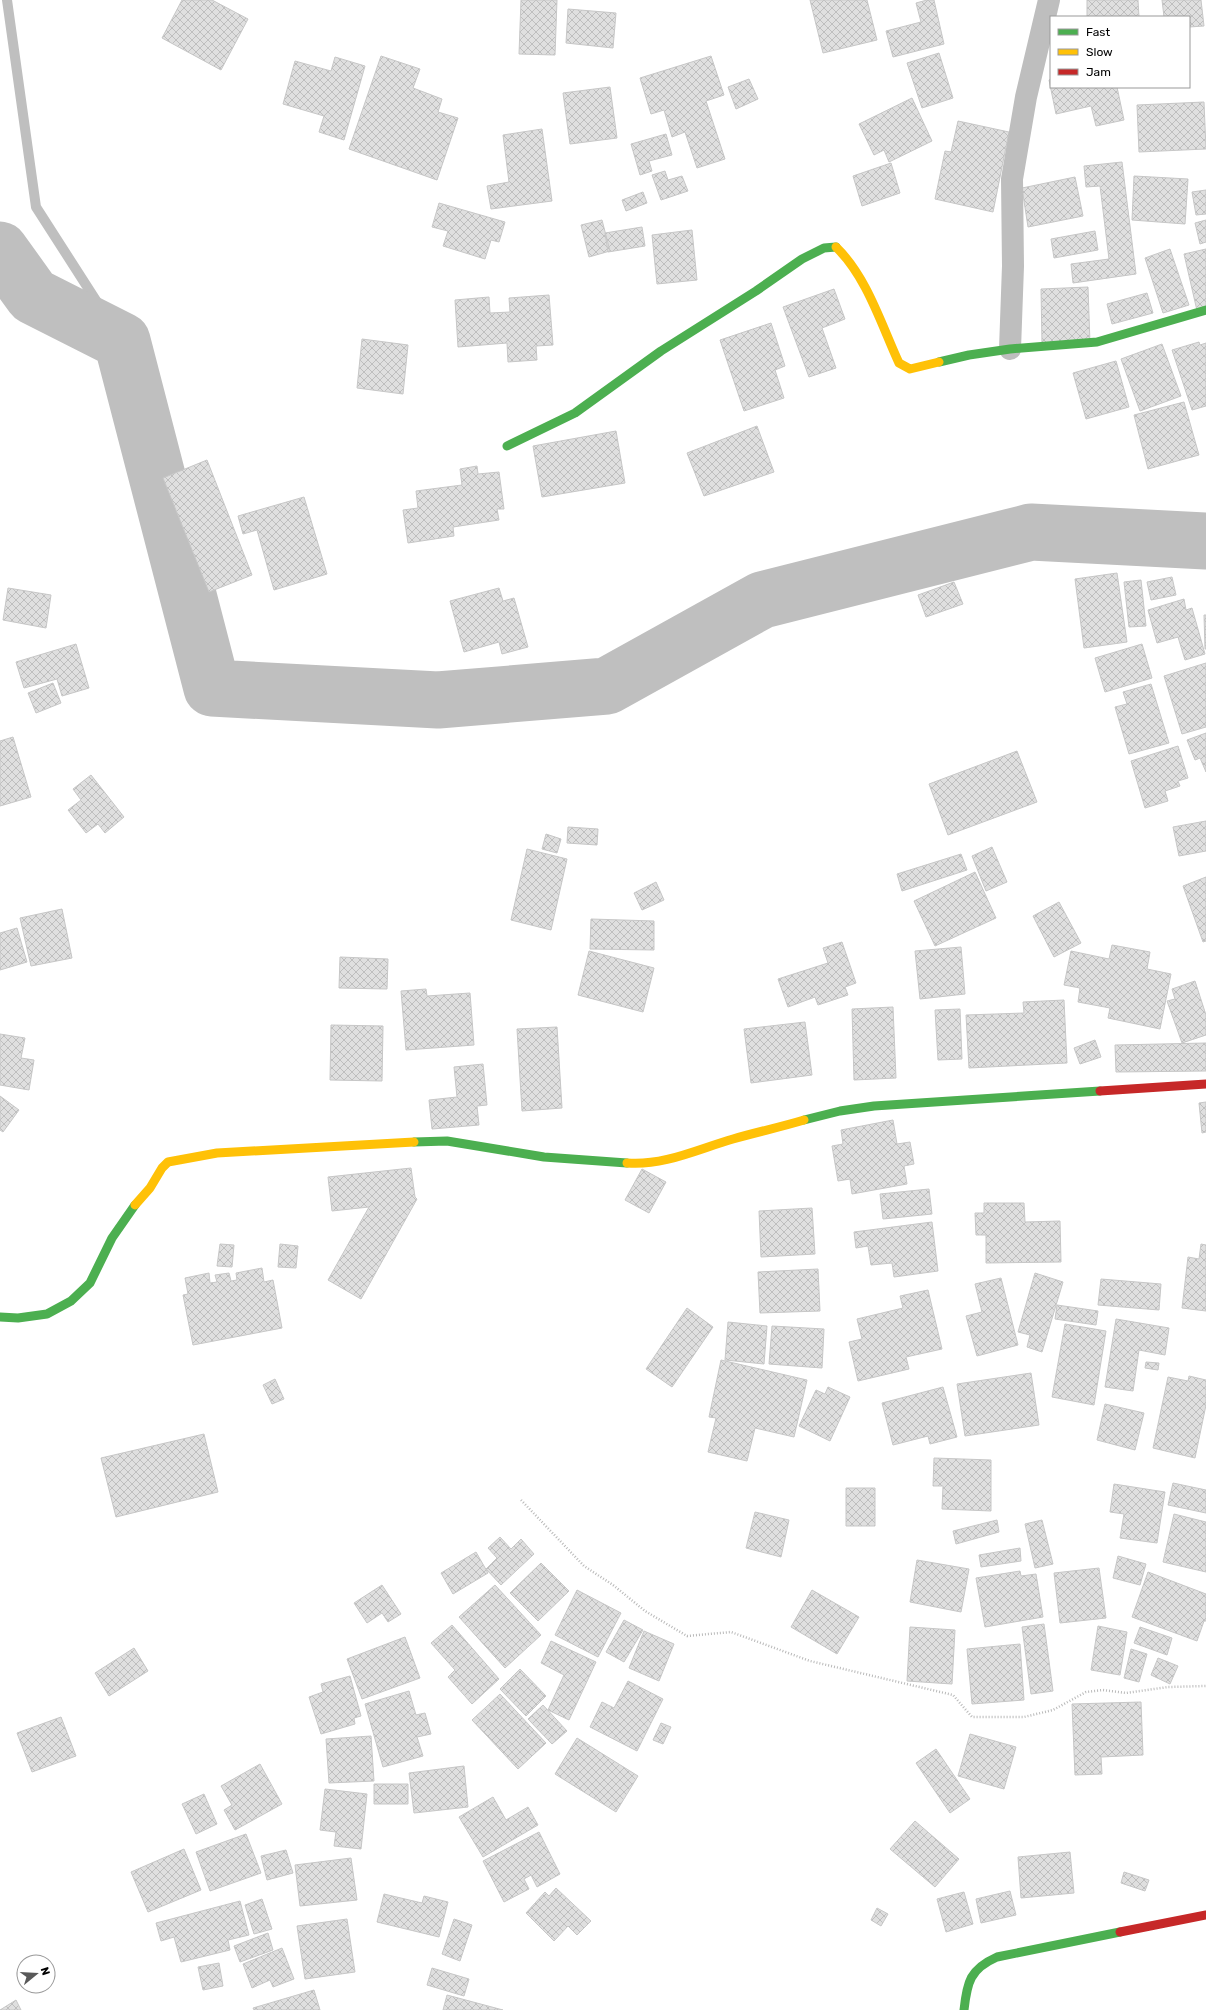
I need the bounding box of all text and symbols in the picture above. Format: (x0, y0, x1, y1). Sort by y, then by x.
legend (1050, 16, 1190, 88)
text: Fast (1086, 25, 1110, 39)
text: Slow (1086, 45, 1113, 59)
text: Jam (1086, 65, 1111, 79)
north arrow (16, 1954, 56, 1994)
text: N (38, 1965, 52, 1977)

